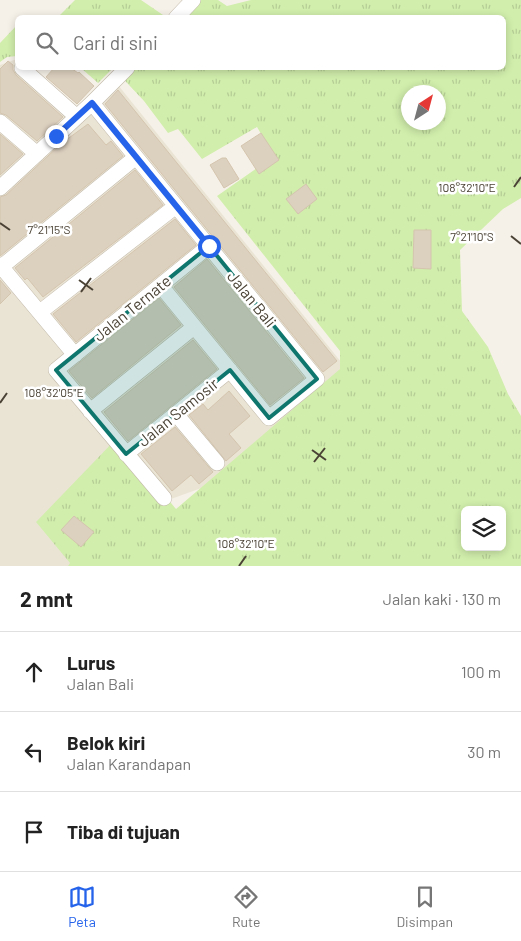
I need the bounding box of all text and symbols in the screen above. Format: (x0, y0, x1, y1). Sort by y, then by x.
search box (15, 15, 506, 70)
icon: search (33, 29, 61, 57)
text: Cari di sini (73, 31, 158, 54)
north arrow (401, 85, 446, 130)
route end (45, 125, 68, 148)
text: 108°32'10"E (438, 180, 496, 194)
text: 7°21'15"S (28, 222, 70, 236)
text: 7°21'10"S (450, 229, 494, 243)
route start (198, 235, 221, 258)
street label: Jalan Bali (224, 267, 281, 331)
street label: Jalan Ternate (89, 271, 174, 345)
street label: Jalan Samosir (134, 373, 222, 450)
text: 108°32'05"E (24, 385, 84, 399)
map controls (461, 506, 506, 551)
button: layers (461, 506, 506, 551)
text: 108°32'10"E (217, 536, 275, 550)
text: 2 mnt (20, 586, 73, 611)
text: Jalan kaki · 130 m (383, 589, 501, 608)
text: Lurus (67, 651, 115, 674)
icon: ahead (20, 658, 48, 686)
text: 100 m (461, 662, 501, 681)
text: Jalan Bali (67, 674, 134, 693)
text: Belok kiri (67, 731, 145, 754)
icon: left (20, 738, 48, 766)
text: 30 m (467, 742, 501, 761)
text: Jalan Karandapan (67, 754, 191, 773)
icon: arrive (20, 818, 48, 846)
text: Tiba di tujuan (67, 820, 180, 843)
tab: Peta (68, 883, 96, 930)
tab: Rute (232, 883, 260, 930)
tab: Disimpan (396, 883, 453, 930)

